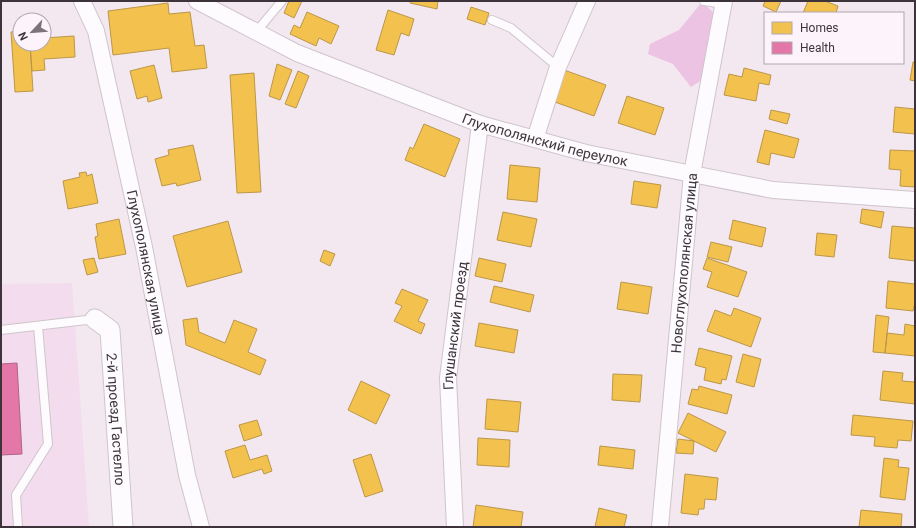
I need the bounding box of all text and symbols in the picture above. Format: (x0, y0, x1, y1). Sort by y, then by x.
north arrow (12, 12, 52, 52)
legend (764, 12, 904, 64)
text: Homes (800, 21, 838, 35)
text: N (16, 30, 31, 43)
text: Health (800, 41, 835, 55)
street label: Глухополянский переулок (460, 110, 630, 169)
street label: Новоглухополянская улица (668, 172, 700, 354)
street label: Глухополянская улица (124, 188, 168, 336)
street label: Глушанский проезд (440, 260, 471, 390)
street label: 2-й проезд Гастелло (104, 352, 128, 486)

